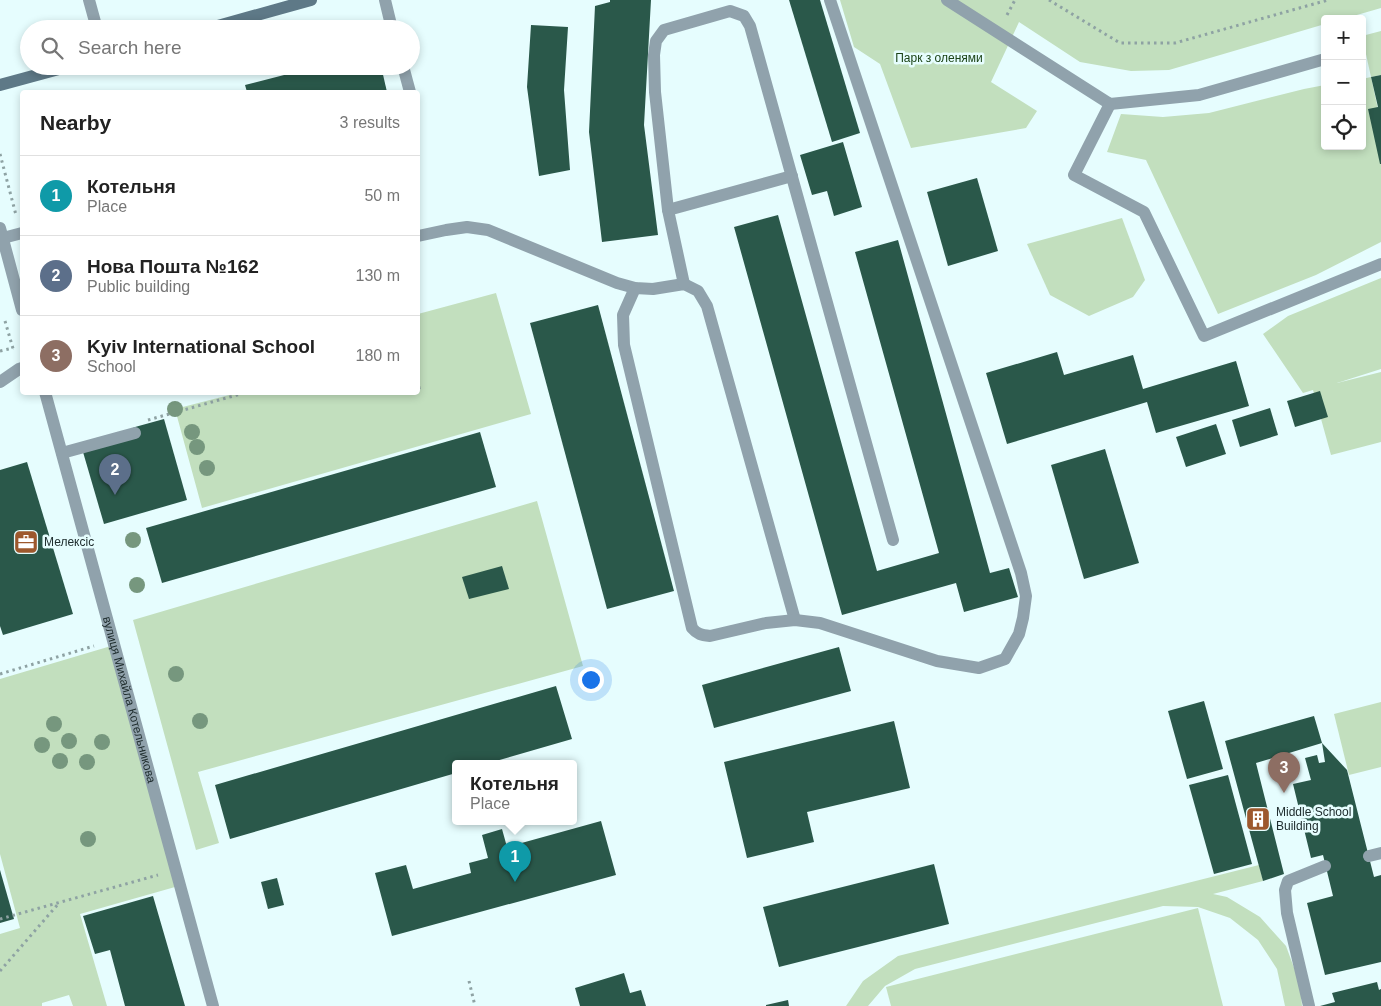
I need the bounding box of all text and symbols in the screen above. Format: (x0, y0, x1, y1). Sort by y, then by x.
map controls (1321, 15, 1366, 150)
button: + (1321, 15, 1366, 60)
search box (20, 20, 420, 75)
icon: search (38, 34, 66, 62)
text: Search here (78, 37, 182, 58)
park label: Парк з оленями (895, 51, 983, 65)
button: − (1321, 60, 1366, 105)
button: locate (1321, 105, 1366, 150)
text: Nearby (40, 111, 111, 134)
text: 3 results (340, 114, 400, 131)
text: Котельня (87, 176, 176, 197)
text: 1 (52, 187, 60, 204)
text: 50 m (364, 187, 400, 204)
text: Place (87, 198, 127, 215)
text: Нова Пошта №162 (87, 256, 259, 277)
text: 2 (52, 267, 60, 284)
text: 130 m (356, 267, 400, 284)
text: Public building (87, 278, 190, 295)
text: Kyiv International School (87, 336, 315, 357)
text: 3 (52, 347, 60, 364)
text: 180 m (356, 347, 400, 364)
text: School (87, 358, 136, 375)
pin: 2 (99, 454, 131, 495)
office icon: Мелексіc (13, 529, 39, 555)
place label: Мелексіc (44, 535, 94, 549)
street label: вулиця Михайла Котельникова (100, 615, 159, 785)
your location (578, 667, 604, 693)
pin: 3 (1268, 752, 1300, 793)
popup (452, 760, 577, 825)
text: Котельня (470, 773, 559, 794)
text: Place (470, 795, 510, 812)
place label: Middle School Building (1276, 805, 1351, 833)
building icon: Middle School Building (1245, 806, 1271, 832)
pin: 1 (499, 841, 531, 882)

